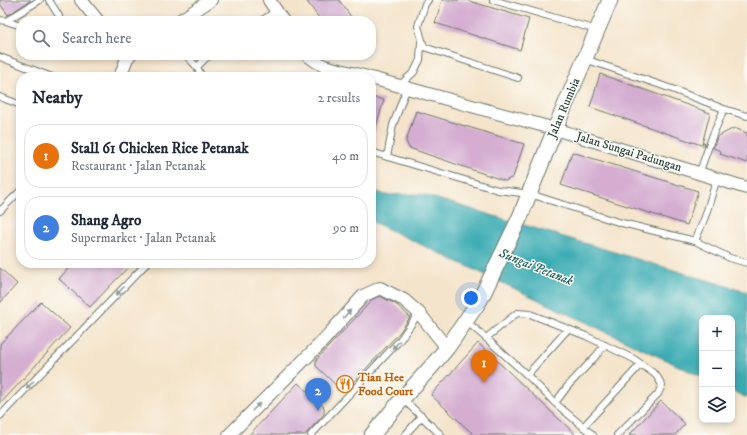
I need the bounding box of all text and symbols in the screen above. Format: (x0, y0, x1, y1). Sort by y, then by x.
search box (16, 16, 376, 60)
icon: search (30, 27, 52, 49)
text: Search here (62, 29, 131, 48)
street label: Jalan Rumbia (544, 75, 584, 141)
text: Nearby (32, 87, 82, 109)
text: 2 results (318, 90, 360, 106)
street label: Jalan Sungai Padungan (574, 129, 684, 175)
text: Stall 61 Chicken Rice Petanak (71, 139, 249, 158)
text: 1 (44, 148, 48, 164)
text: 40 m (332, 148, 359, 164)
text: Restaurant · Jalan Petanak (71, 158, 206, 174)
text: Shang Agro (71, 211, 141, 230)
text: 2 (43, 220, 49, 236)
text: 90 m (333, 220, 359, 236)
text: Supermarket · Jalan Petanak (71, 230, 216, 246)
water label: Sungai Petanak (496, 245, 576, 289)
one-way arrow (115, 286, 125, 296)
your location (461, 288, 481, 308)
one-way arrow (342, 309, 352, 319)
map controls (699, 315, 735, 423)
button: + (699, 315, 735, 351)
one-way arrow (391, 340, 401, 350)
pin: 1 (471, 350, 497, 383)
button: − (699, 351, 735, 387)
place label: Tian Hee Food Court (357, 370, 413, 399)
restaurant icon: Tian Hee Food Court (335, 374, 355, 394)
pin: 2 (305, 378, 331, 411)
one-way arrow (25, 380, 35, 390)
button: layers (699, 387, 735, 423)
one-way arrow (251, 402, 261, 412)

